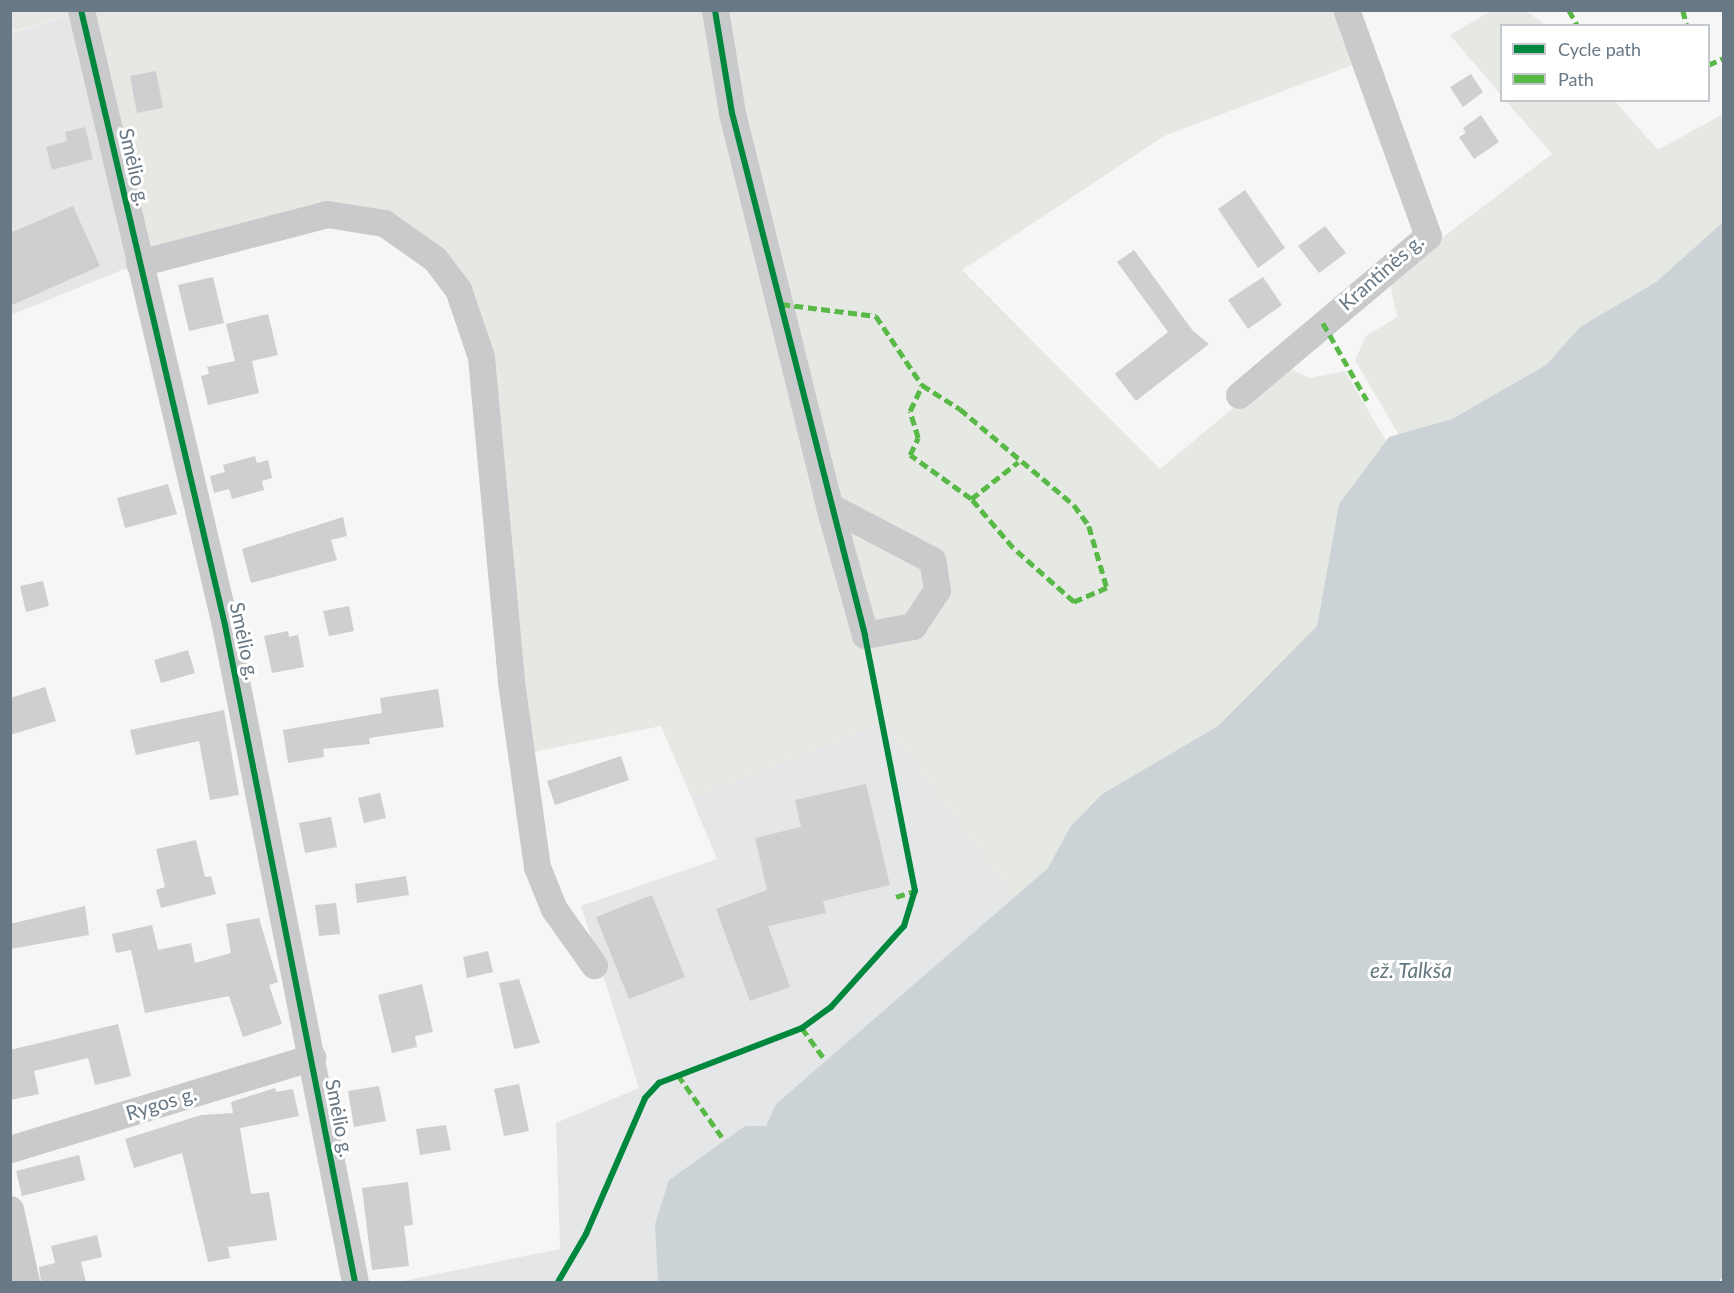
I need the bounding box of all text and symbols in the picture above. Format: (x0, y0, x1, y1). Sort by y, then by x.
legend (1500, 24, 1710, 102)
text: Cycle path (1558, 38, 1641, 60)
text: Path (1558, 68, 1594, 90)
street label: Smėlio g. (114, 126, 156, 208)
street label: Krantinės g. (1334, 229, 1428, 315)
street label: Smėlio g. (225, 600, 265, 682)
water label: ež. Talkša (1370, 957, 1452, 983)
street label: Smėlio g. (321, 1077, 359, 1159)
street label: Rygos g. (123, 1081, 199, 1125)

